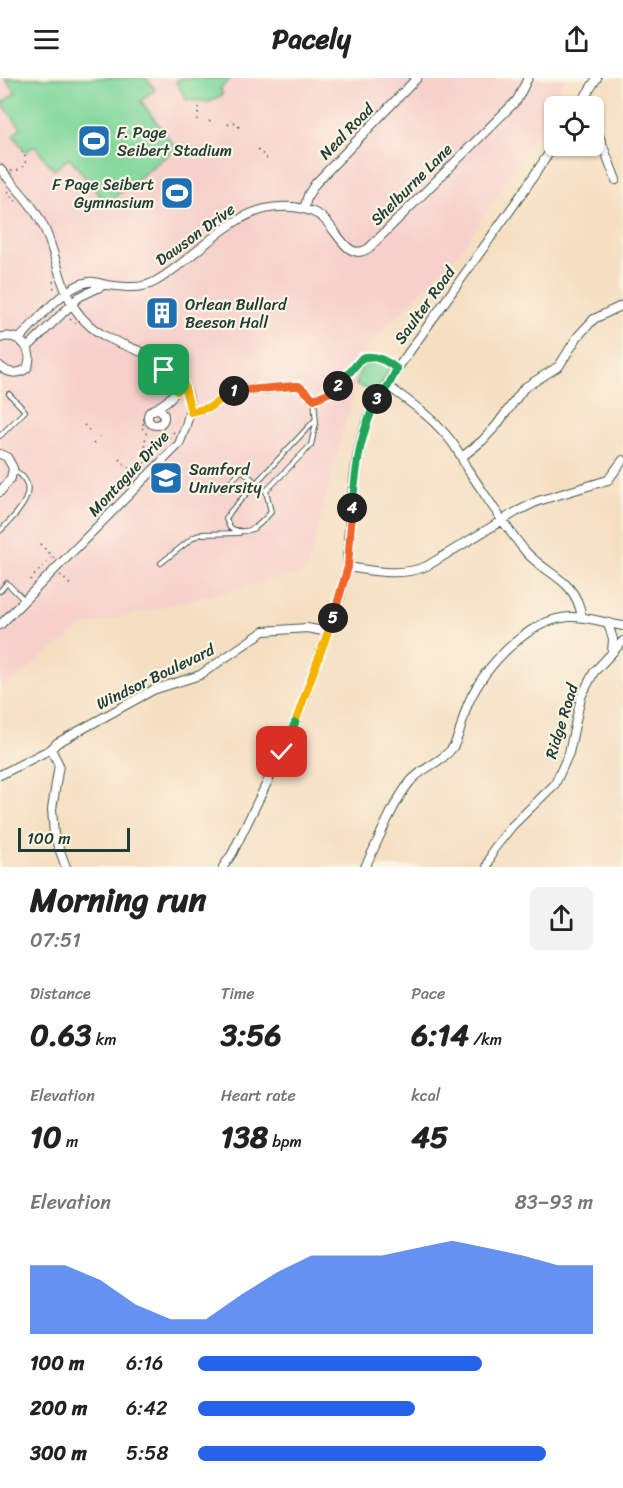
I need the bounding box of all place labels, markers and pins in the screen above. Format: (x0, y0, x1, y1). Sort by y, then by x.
place label: F. Page Seibert Stadium (117, 118, 232, 165)
sports icon: F. Page Seibert Stadium (76, 123, 112, 159)
place label: F Page Seibert Gymnasium (52, 170, 154, 217)
sports icon: F Page Seibert Gymnasium (159, 175, 195, 211)
place label: Orlean Bullard Beeson Hall (185, 290, 288, 337)
building icon: Orlean Bullard Beeson Hall (144, 295, 180, 331)
pin (138, 344, 189, 395)
pin: 2 (323, 371, 353, 401)
pin: 1 (219, 376, 249, 406)
pin: 3 (362, 384, 392, 414)
place label: Samford University (189, 455, 263, 502)
school or university icon: Samford University (148, 460, 184, 496)
pin: 4 (337, 493, 367, 523)
pin: 5 (318, 603, 348, 633)
pin (256, 726, 307, 777)

